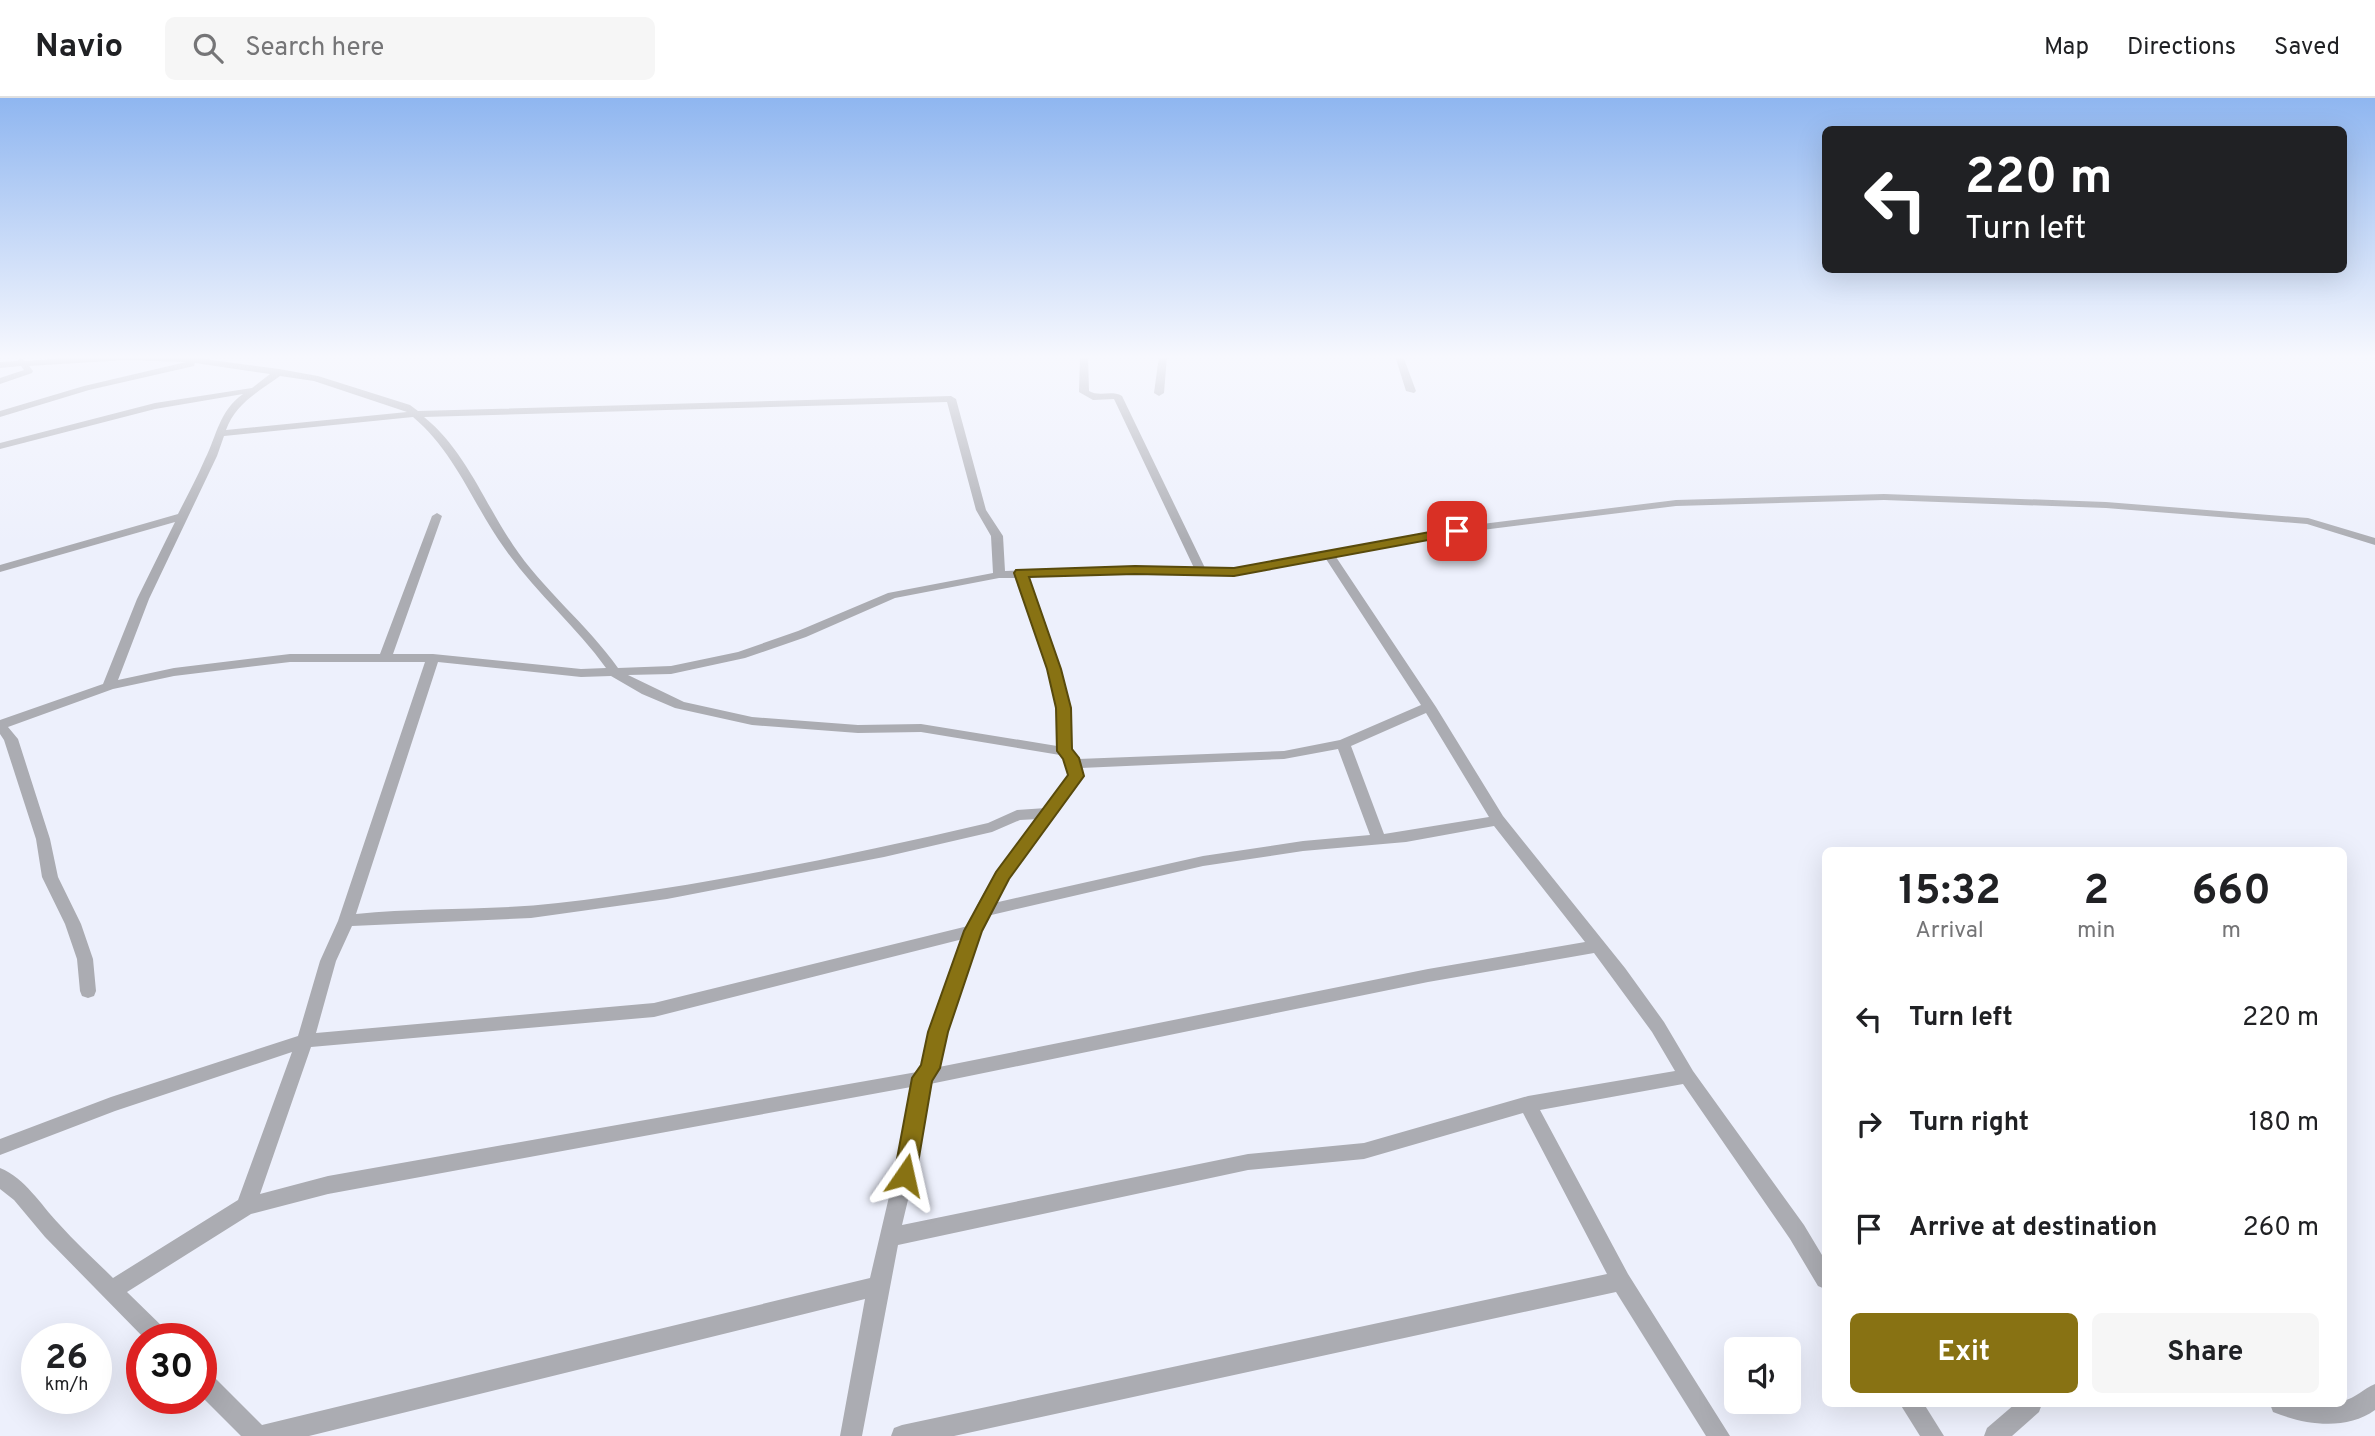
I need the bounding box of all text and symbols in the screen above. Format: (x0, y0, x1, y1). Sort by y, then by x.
search box (165, 17, 655, 80)
text: Navio (35, 27, 123, 69)
icon: search (189, 29, 227, 67)
text: Search here (245, 32, 384, 65)
text: Map (2044, 33, 2089, 63)
text: Directions (2127, 33, 2236, 63)
text: Saved (2274, 33, 2340, 63)
text: 220 m (1965, 149, 2112, 211)
icon: left (1850, 154, 1941, 245)
text: Turn left (1965, 210, 2086, 250)
pin (1427, 501, 1487, 561)
icon: arrive (1438, 512, 1476, 550)
text: 15:32 (1898, 866, 2001, 919)
text: 2 (2083, 866, 2109, 919)
text: 660 (2192, 866, 2271, 919)
text: Arrival (1915, 917, 1984, 946)
text: min (2077, 917, 2115, 946)
text: m (2221, 917, 2241, 946)
icon: left (1850, 1000, 1888, 1038)
text: Turn left (1909, 1002, 2013, 1035)
text: 220 m (2242, 1002, 2319, 1035)
icon: right (1850, 1105, 1888, 1143)
text: Turn right (1909, 1107, 2029, 1140)
text: 180 m (2249, 1107, 2319, 1140)
position arrow (868, 1138, 942, 1212)
icon: arrive (1850, 1210, 1888, 1248)
text: Arrive at destination (1909, 1212, 2157, 1245)
text: 260 m (2243, 1212, 2319, 1245)
button: Exit (1850, 1313, 2078, 1393)
button: Share (2092, 1313, 2319, 1393)
speed limit sign: 30 (126, 1323, 217, 1414)
text: 26 (45, 1337, 88, 1381)
map controls (1724, 1337, 1801, 1414)
button: sound (1724, 1337, 1801, 1414)
text: km/h (45, 1374, 88, 1397)

